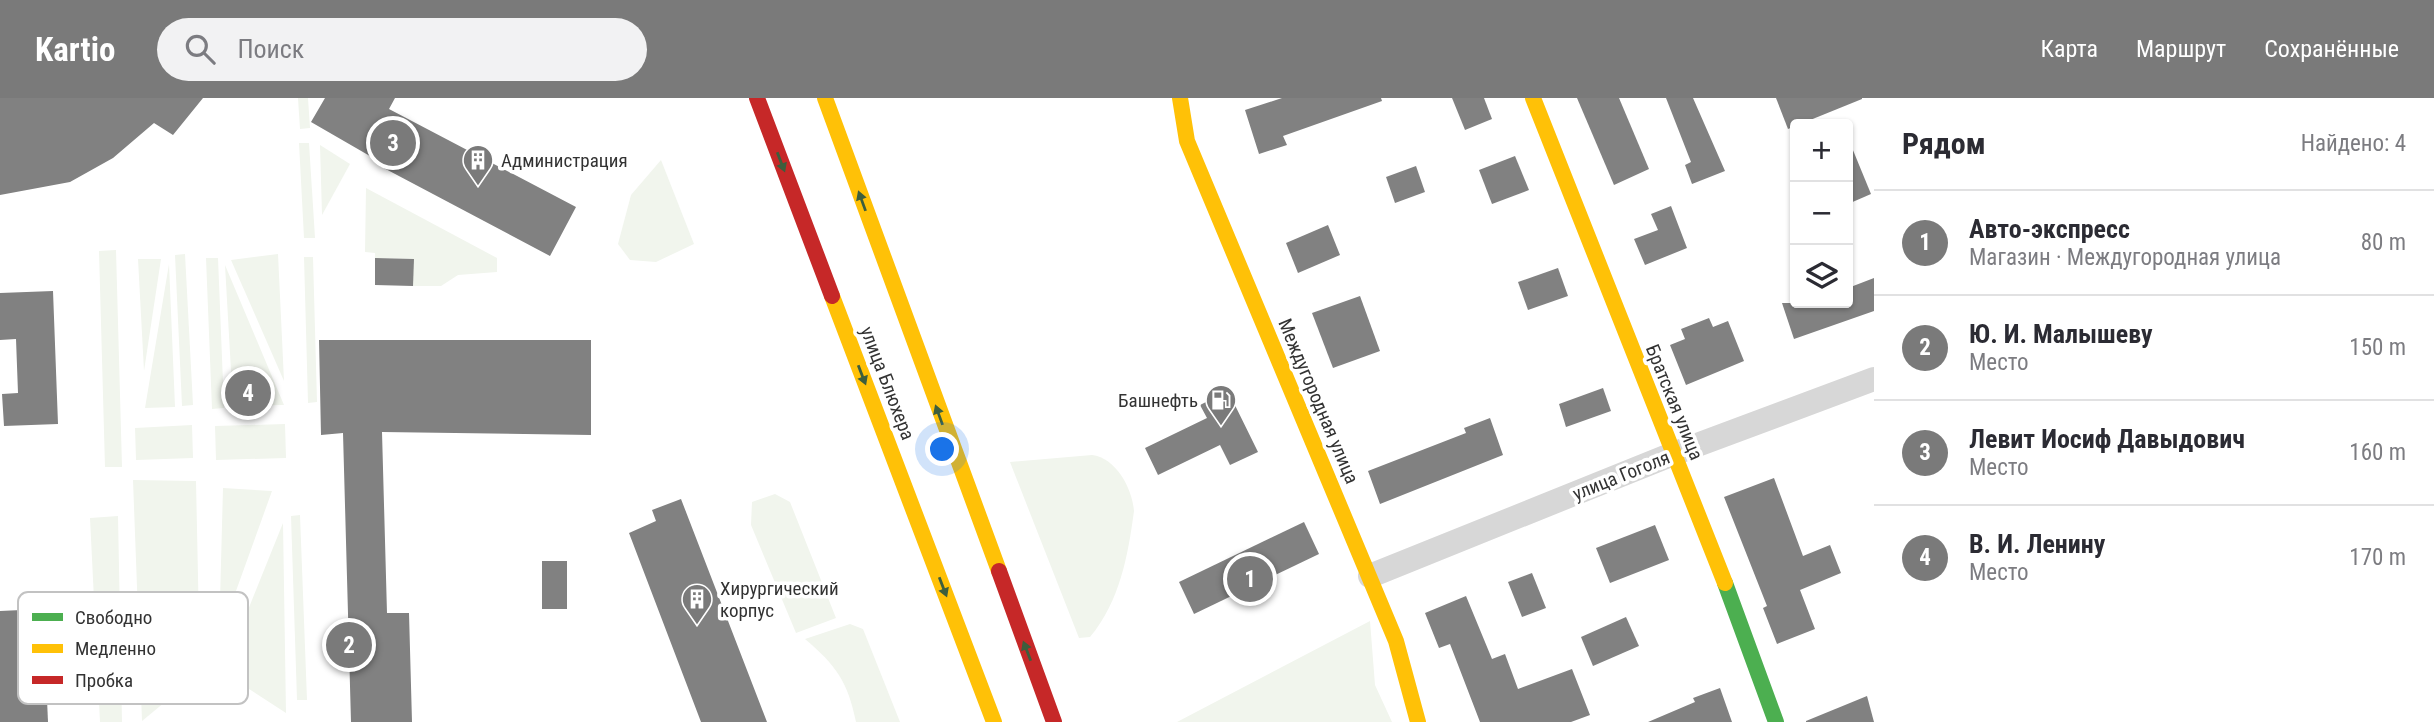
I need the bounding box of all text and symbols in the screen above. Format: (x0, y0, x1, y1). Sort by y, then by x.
search box (157, 18, 647, 81)
text: Kartio (35, 30, 115, 69)
icon: search (181, 30, 219, 68)
text: Поиск (237, 34, 304, 64)
text: Карта (2041, 35, 2098, 63)
text: Маршрут (2136, 35, 2226, 63)
text: Сохранённые (2264, 35, 2399, 63)
pin: 3 (370, 117, 416, 169)
map controls (1790, 119, 1853, 308)
button: + (1790, 119, 1853, 182)
text: Рядом (1902, 126, 1986, 161)
text: Найдено: 4 (2301, 130, 2406, 157)
building icon: Администрация (461, 143, 495, 187)
place label: Администрация (501, 149, 628, 172)
one-way arrow (776, 151, 787, 172)
button: − (1790, 182, 1853, 245)
one-way arrow (856, 190, 867, 211)
text: Авто-экспресс (1969, 214, 2130, 244)
text: 1 (1919, 229, 1931, 256)
text: 80 m (2361, 229, 2406, 256)
text: Магазин · Междугородная улица (1969, 244, 2281, 271)
button: layers (1790, 245, 1853, 308)
street label: Междугородная улица (1273, 315, 1364, 487)
text: Ю. И. Малышеву (1969, 319, 2153, 349)
street label: улица Блюхера (855, 323, 920, 443)
text: 2 (1919, 334, 1931, 361)
text: 150 m (2349, 334, 2406, 361)
street label: Братская улица (1641, 341, 1708, 463)
text: Место (1969, 349, 2029, 376)
one-way arrow (857, 364, 868, 385)
pin: 4 (225, 367, 271, 419)
fuel station icon: Башнефть (1204, 383, 1238, 427)
place label: Башнефть (1118, 389, 1198, 412)
one-way arrow (933, 404, 944, 425)
text: Левит Иосиф Давыдович (1969, 424, 2245, 454)
your location (925, 432, 959, 466)
text: 3 (1919, 439, 1931, 466)
text: 160 m (2349, 439, 2406, 466)
street label: улица Гоголя (1569, 446, 1673, 505)
text: Место (1969, 454, 2029, 481)
text: В. И. Ленину (1969, 529, 2105, 559)
text: 4 (1919, 544, 1931, 571)
text: 170 m (2349, 544, 2406, 571)
pin: 1 (1227, 553, 1273, 605)
text: Место (1969, 559, 2029, 586)
place label: Хирургический корпус (720, 577, 839, 622)
one-way arrow (937, 577, 948, 598)
building icon: Хирургический корпус (680, 582, 714, 626)
legend (18, 592, 248, 704)
text: Свободно (75, 606, 152, 629)
pin: 2 (326, 619, 372, 671)
text: Медленно (75, 637, 156, 660)
one-way arrow (1022, 640, 1033, 661)
text: Пробка (75, 669, 133, 692)

